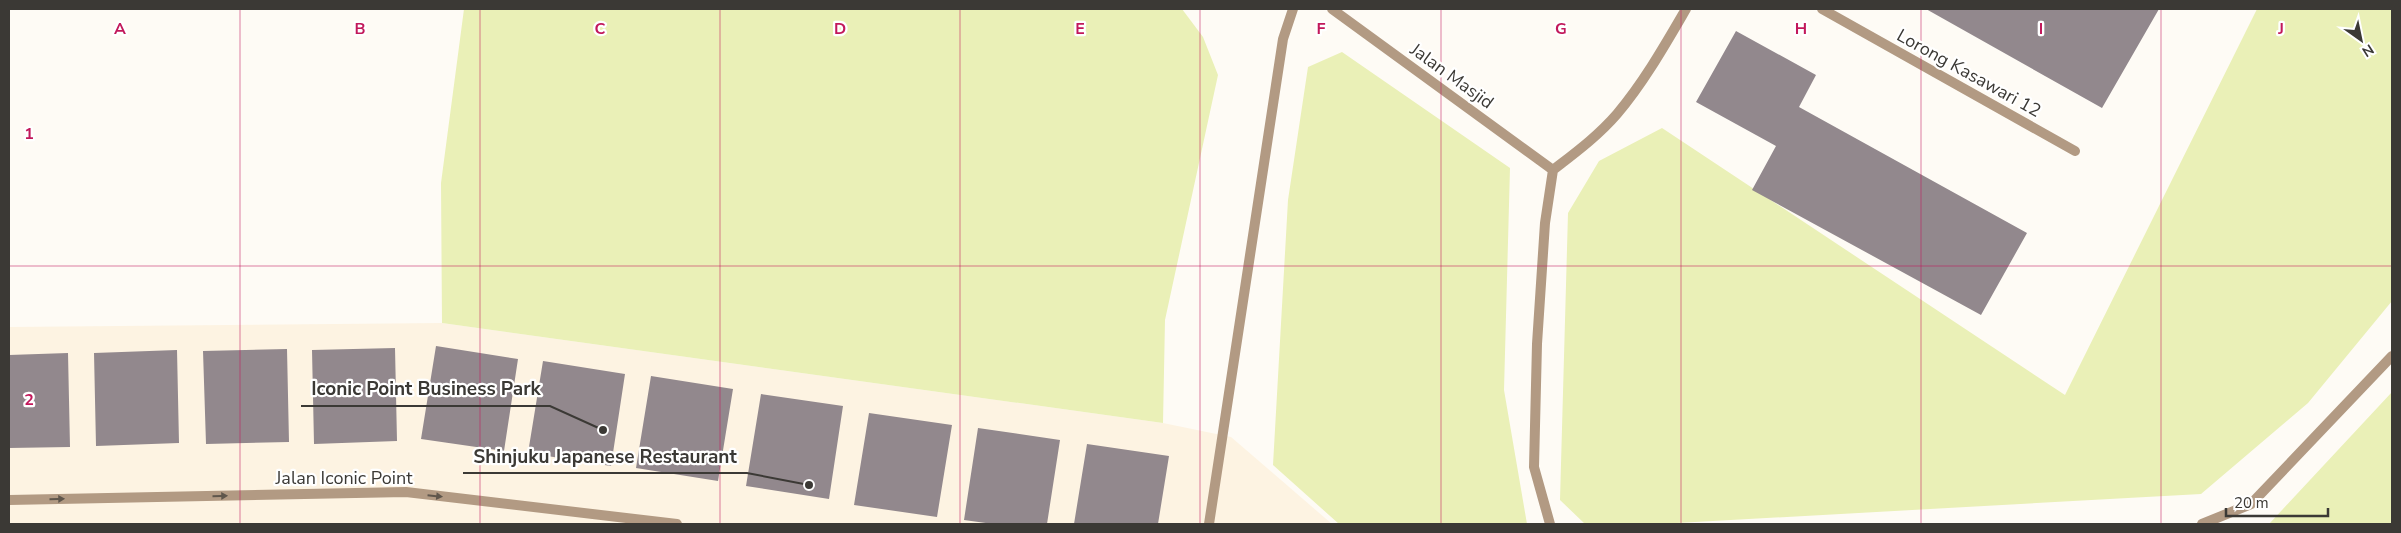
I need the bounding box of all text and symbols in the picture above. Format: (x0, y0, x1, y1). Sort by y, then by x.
north arrow (2336, 15, 2386, 65)
text: A (114, 18, 126, 40)
text: B (354, 18, 366, 40)
text: C (595, 18, 606, 40)
text: D (834, 18, 846, 40)
text: E (1075, 18, 1085, 40)
text: F (1317, 18, 1326, 40)
text: G (1555, 18, 1567, 40)
text: H (1795, 18, 1807, 40)
text: I (2039, 18, 2043, 40)
text: J (2277, 18, 2284, 40)
street label: Lorong Kasawari 12 (1892, 23, 2046, 123)
street label: Jalan Masjid (1405, 37, 1499, 114)
text: N (2358, 40, 2377, 61)
text: 1 (24, 123, 34, 145)
callout: Iconic Point Business Park (301, 372, 550, 406)
text: Iconic Point Business Park (311, 376, 542, 402)
text: 2 (24, 389, 34, 411)
callout: Shinjuku Japanese Restaurant (463, 439, 747, 473)
text: Shinjuku Japanese Restaurant (473, 444, 737, 470)
street label: Jalan Iconic Point (275, 466, 413, 490)
scale bar (2226, 486, 2328, 518)
one-way arrow (212, 492, 228, 500)
one-way arrow (427, 492, 443, 500)
text: 20 m (2234, 493, 2269, 513)
one-way arrow (50, 495, 66, 503)

